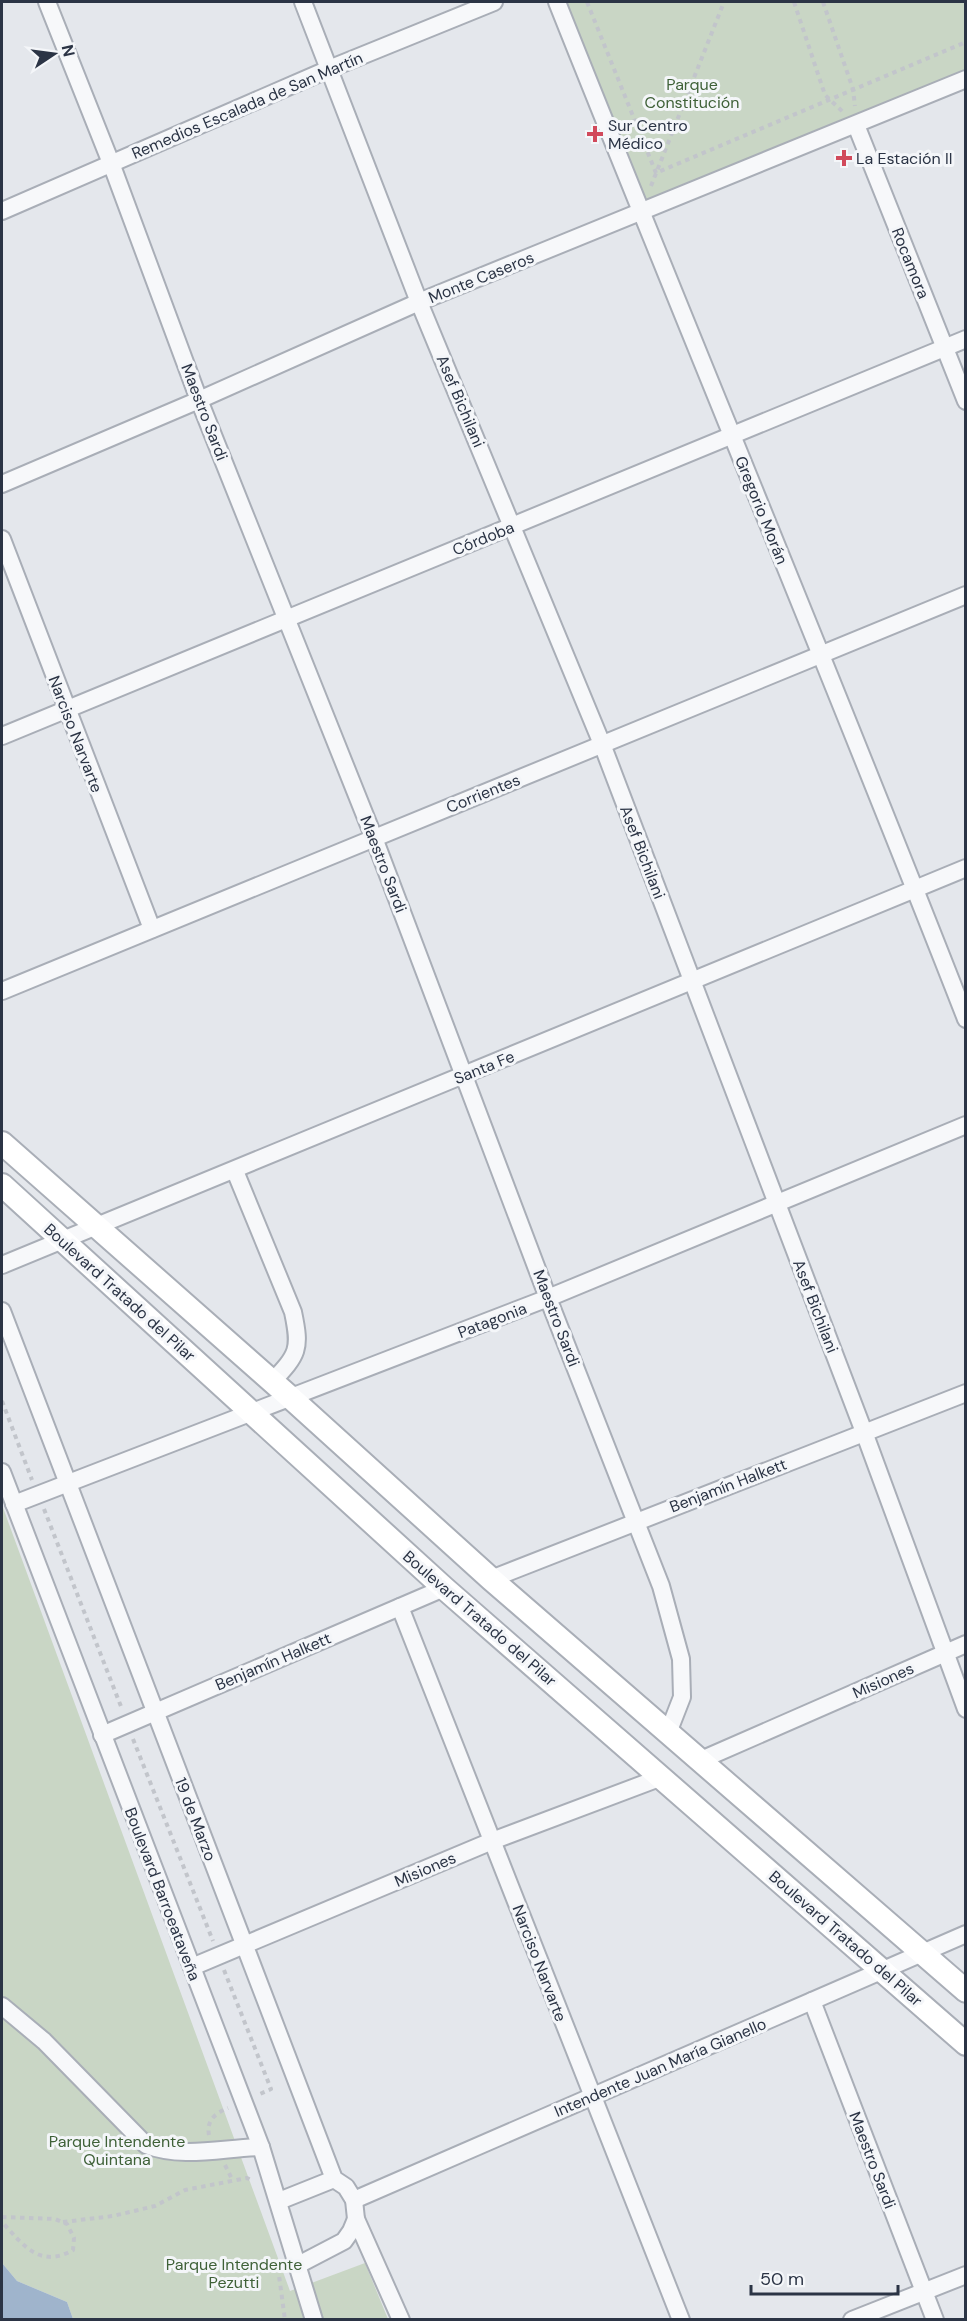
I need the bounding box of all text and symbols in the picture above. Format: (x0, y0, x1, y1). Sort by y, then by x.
north arrow (24, 24, 84, 84)
text: N (57, 43, 80, 59)
street label: Remedios Escalada de San Martín (128, 47, 366, 164)
park label: Parque Constitución (644, 74, 740, 113)
place label: Sur Centro Médico (608, 115, 688, 154)
marker: Sur Centro Médico (586, 125, 604, 143)
place label: La Estación II (856, 148, 953, 169)
marker: La Estación II (837, 151, 851, 165)
street label: Rocamora (887, 225, 934, 302)
street label: Monte Caseros (425, 247, 537, 308)
street label: Asef Bichilani (432, 352, 489, 451)
street label: Maestro Sardi (176, 361, 233, 464)
street label: Gregorio Morán (730, 453, 793, 567)
street label: Córdoba (449, 517, 517, 560)
street label: Narciso Narvarte (44, 673, 107, 796)
street label: Corrientes (443, 769, 523, 818)
street label: Asef Bichilani (615, 802, 670, 902)
street label: Maestro Sardi (355, 813, 412, 916)
street label: Santa Fe (451, 1046, 518, 1089)
street label: Boulevard Tratado del Pilar (40, 1219, 200, 1366)
street label: Asef Bichilani (788, 1256, 843, 1356)
street label: Maestro Sardi (528, 1267, 585, 1370)
street label: Patagonia (455, 1298, 530, 1343)
street label: Benjamín Halkett (667, 1453, 790, 1517)
street label: Boulevard Tratado del Pilar (399, 1546, 561, 1691)
street label: Benjamín Halkett (212, 1628, 334, 1695)
street label: Misiones (849, 1658, 917, 1703)
street label: 19 de Marzo (170, 1775, 221, 1864)
street label: Boulevard Barroeataveña (120, 1805, 205, 1984)
street label: Misiones (391, 1847, 459, 1892)
street label: Boulevard Tratado del Pilar (765, 1866, 927, 2011)
street label: Narciso Narvarte (508, 1902, 571, 2025)
street label: Intendente Juan María Gianello (551, 2013, 769, 2122)
street label: Maestro Sardi (844, 2109, 901, 2212)
park label: Parque Intendente Quintana (49, 2131, 185, 2170)
park label: Parque Intendente Pezutti (166, 2254, 302, 2293)
scale bar (751, 2258, 898, 2296)
text: 50 m (760, 2267, 804, 2291)

